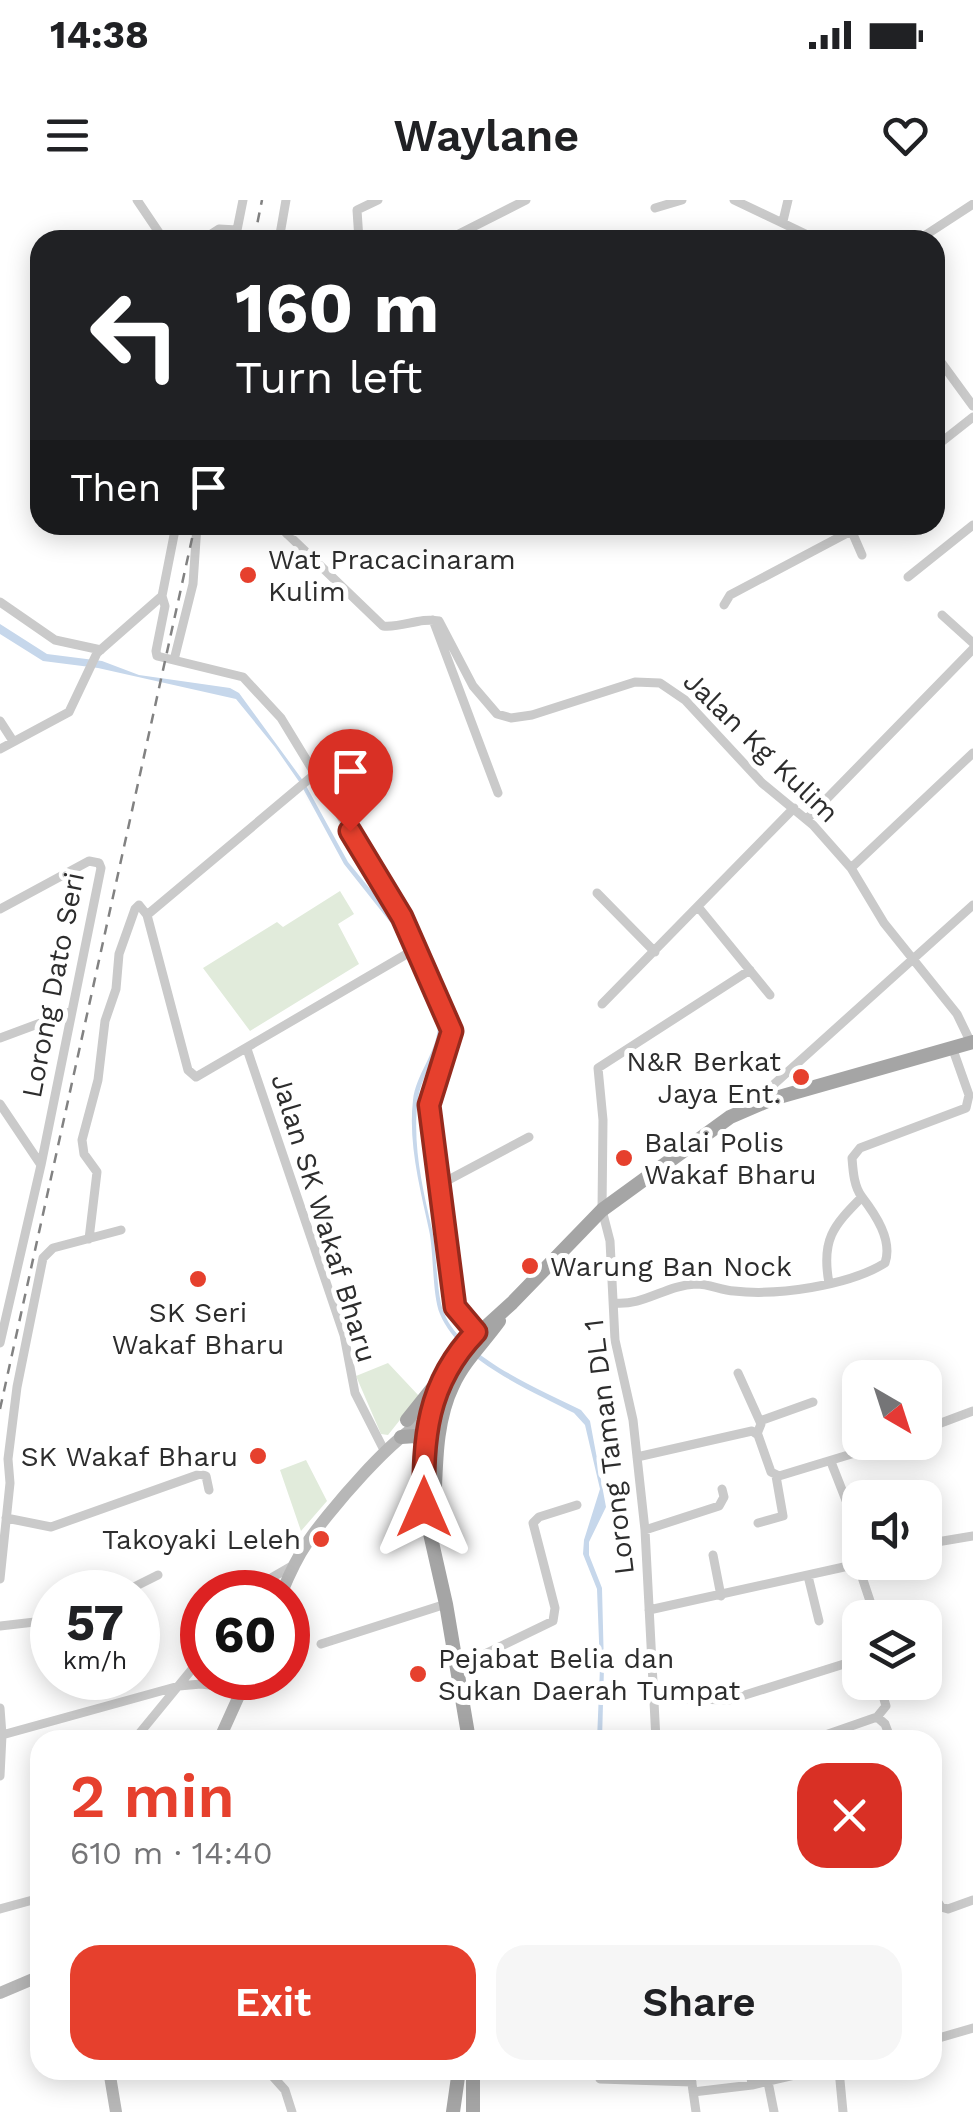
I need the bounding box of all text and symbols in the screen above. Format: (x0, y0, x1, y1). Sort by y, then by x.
text: 14:38 (50, 13, 149, 57)
icon: menu (40, 108, 95, 163)
icon: heart (878, 108, 933, 163)
text: Waylane (394, 109, 579, 162)
text: 160 m (235, 267, 439, 349)
icon: left (70, 270, 200, 400)
text: Turn left (235, 351, 422, 404)
icon: arrive (181, 460, 236, 515)
text: Then (70, 466, 161, 510)
place label: Wat Pracacinaram Kulim (268, 543, 516, 608)
marker: Wat Pracacinaram Kulim (237, 564, 259, 586)
street label: Jalan Kg Kulim (677, 665, 845, 829)
pin (308, 729, 393, 832)
icon: arrive (323, 744, 378, 799)
street label: Lorong Dato Seri (15, 869, 91, 1101)
place label: N&R Berkat Jaya Ent. (626, 1045, 781, 1110)
marker: N&R Berkat Jaya Ent. (790, 1066, 812, 1088)
street label: Jalan SK Wakaf Bharu (264, 1070, 384, 1366)
place label: Balai Polis Wakaf Bharu (644, 1126, 817, 1191)
marker: Balai Polis Wakaf Bharu (613, 1147, 635, 1169)
place label: Warung Ban Nock (550, 1250, 792, 1283)
marker: Warung Ban Nock (519, 1255, 541, 1277)
marker: SK Seri Wakaf Bharu (187, 1268, 209, 1290)
place label: SK Seri Wakaf Bharu (112, 1296, 284, 1361)
street label: Lorong Taman DL 1 (577, 1317, 641, 1577)
north arrow (842, 1360, 942, 1460)
map controls (842, 1360, 942, 1700)
place label: SK Wakaf Bharu (21, 1440, 238, 1473)
marker: SK Wakaf Bharu (247, 1445, 269, 1467)
position arrow (372, 1455, 476, 1559)
button: sound (842, 1480, 942, 1580)
place label: Takoyaki Leleh (102, 1523, 301, 1556)
marker: Takoyaki Leleh (310, 1528, 332, 1550)
speed limit sign: 60 (180, 1570, 310, 1700)
text: 57 (66, 1593, 124, 1652)
button: layers (842, 1600, 942, 1700)
place label: Pejabat Belia dan Sukan Daerah Tumpat (438, 1642, 741, 1707)
text: km/h (63, 1646, 127, 1675)
marker: Pejabat Belia dan Sukan Daerah Tumpat (407, 1663, 429, 1685)
text: 2 min (70, 1761, 235, 1832)
button: close (797, 1763, 902, 1868)
text: 610 m · 14:40 (70, 1834, 273, 1872)
button: Exit (70, 1945, 476, 2060)
button: Share (496, 1945, 902, 2060)

